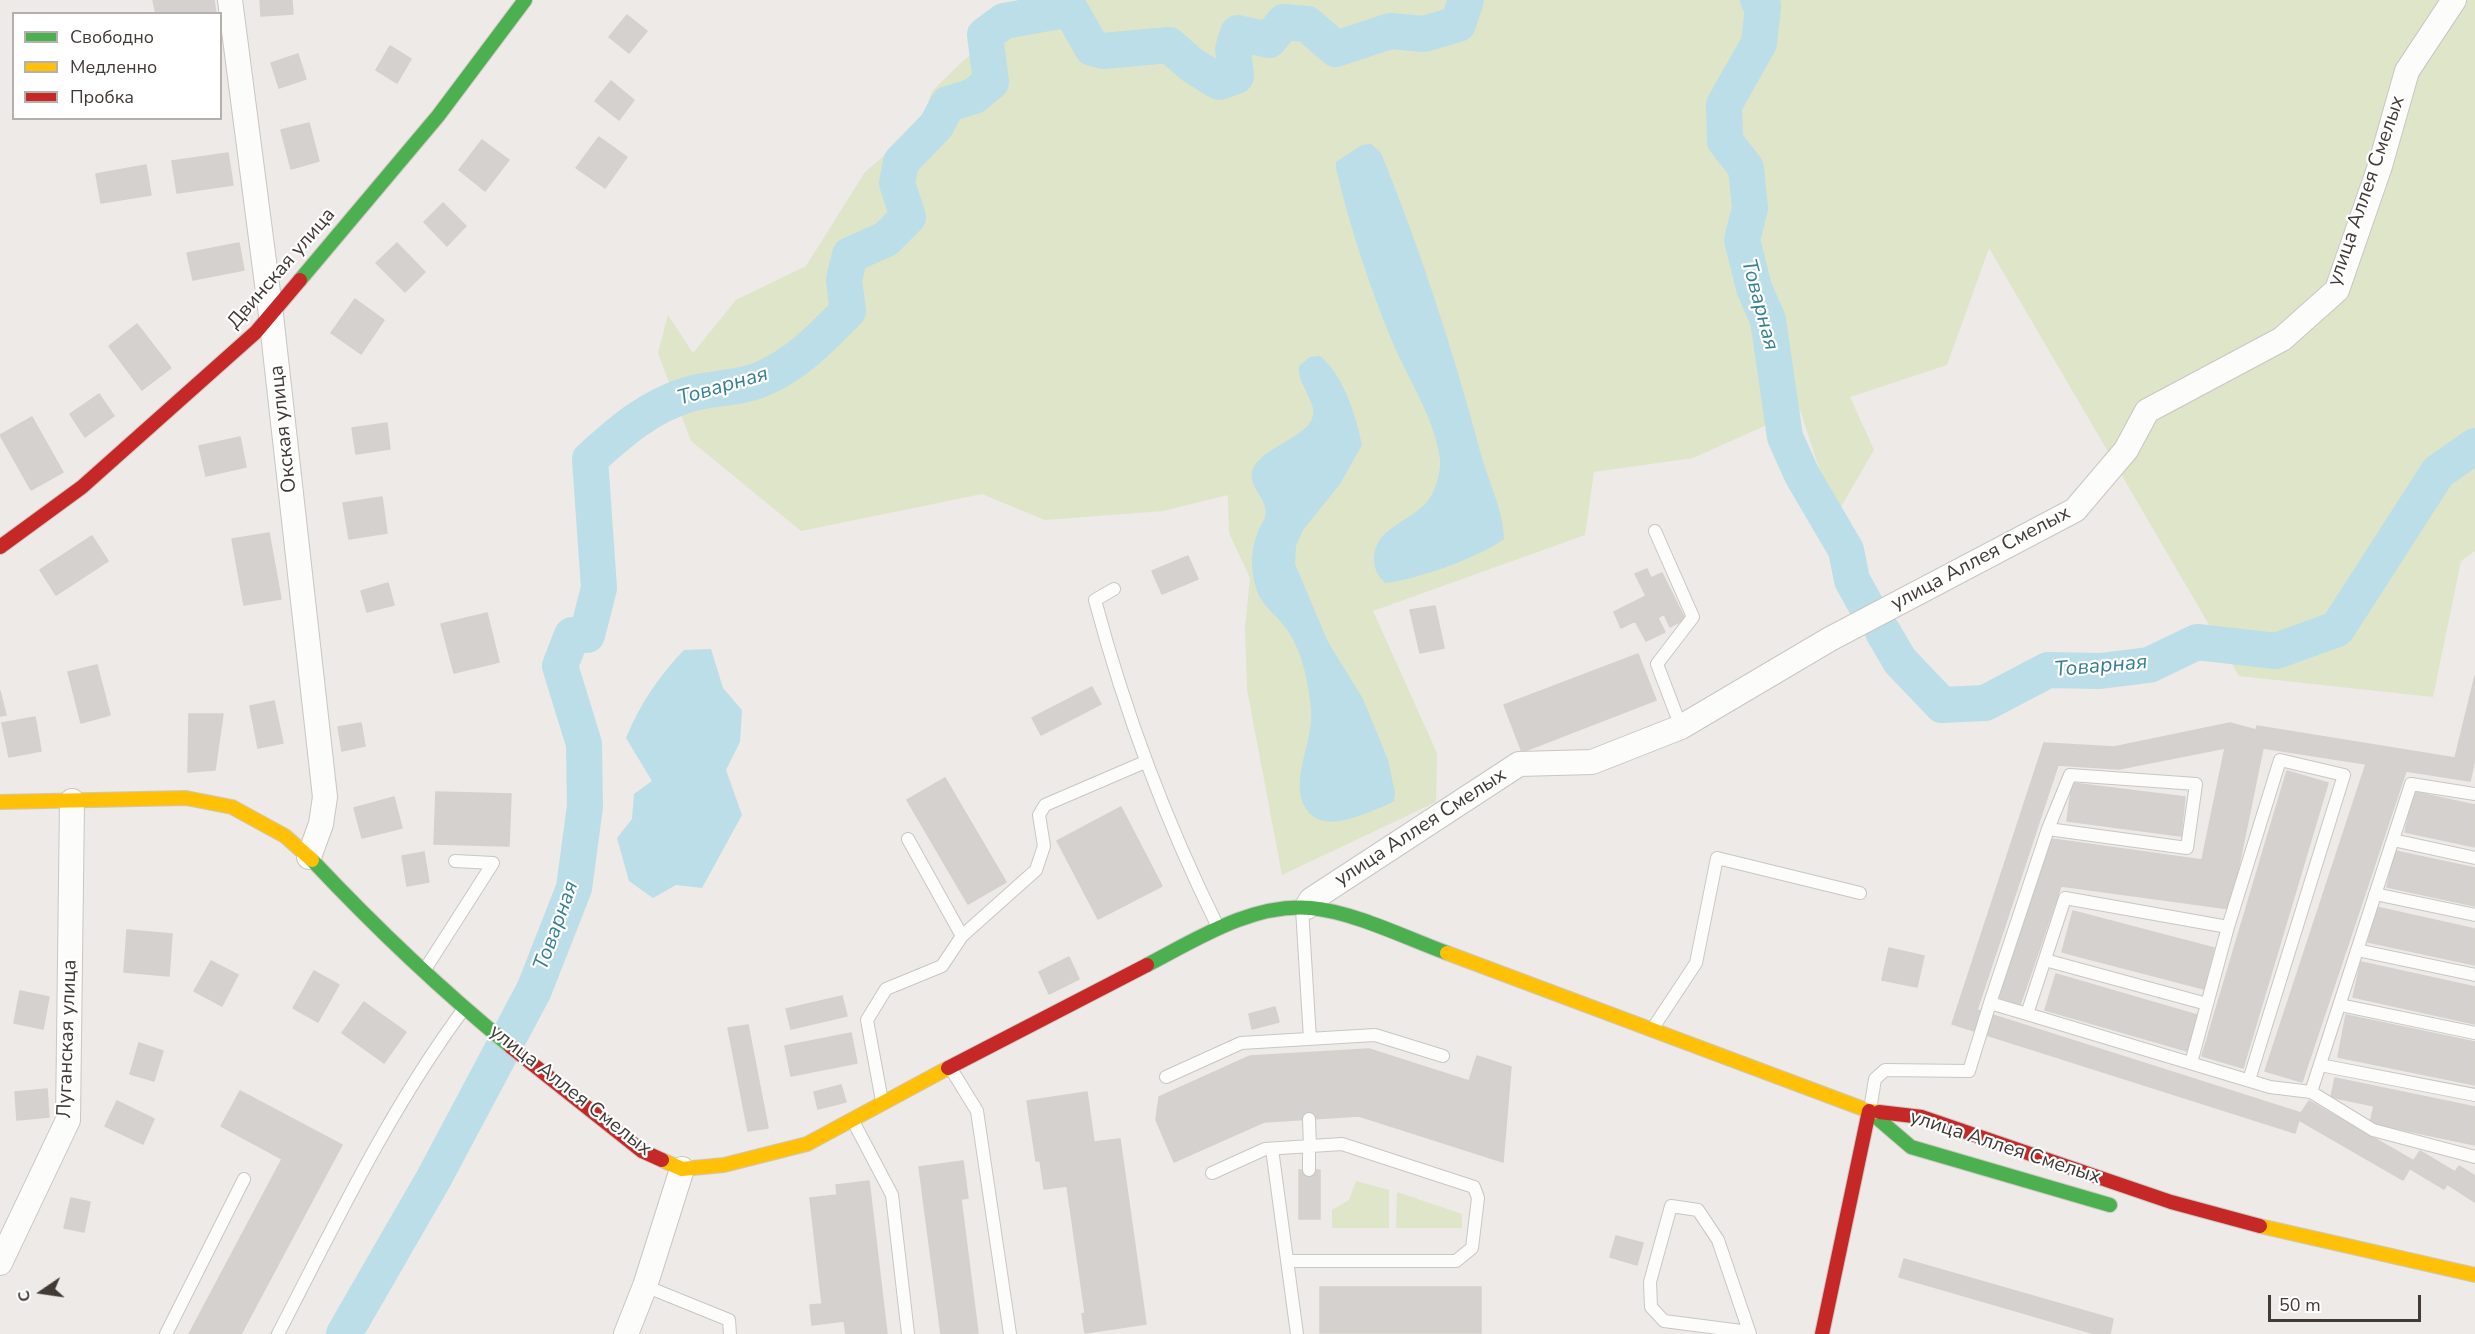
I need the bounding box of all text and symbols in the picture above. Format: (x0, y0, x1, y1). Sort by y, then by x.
legend (12, 12, 222, 120)
text: Свободно (70, 25, 154, 49)
text: Медленно (70, 55, 157, 79)
text: Пробка (70, 85, 134, 109)
street label: улица Аллея Смелых (2323, 93, 2411, 289)
street label: Двинская улица (223, 204, 341, 334)
water label: Товарная (1735, 257, 1783, 353)
water label: Товарная (675, 362, 771, 412)
street label: Окская улица (265, 364, 303, 494)
street label: улица Аллея Смелых (1887, 502, 2075, 616)
water label: Товарная (2054, 650, 2148, 684)
street label: улица Аллея Смелых (1331, 764, 1511, 892)
water label: Товарная (529, 878, 585, 974)
street label: Луганская улица (53, 959, 83, 1119)
street label: улица Аллея Смелых (484, 1020, 656, 1162)
street label: улица Аллея Смелых (1906, 1106, 2104, 1190)
north arrow (12, 1262, 72, 1322)
scale bar (2271, 1283, 2424, 1321)
text: С (13, 1288, 36, 1304)
text: 50 m (2279, 1293, 2321, 1317)

